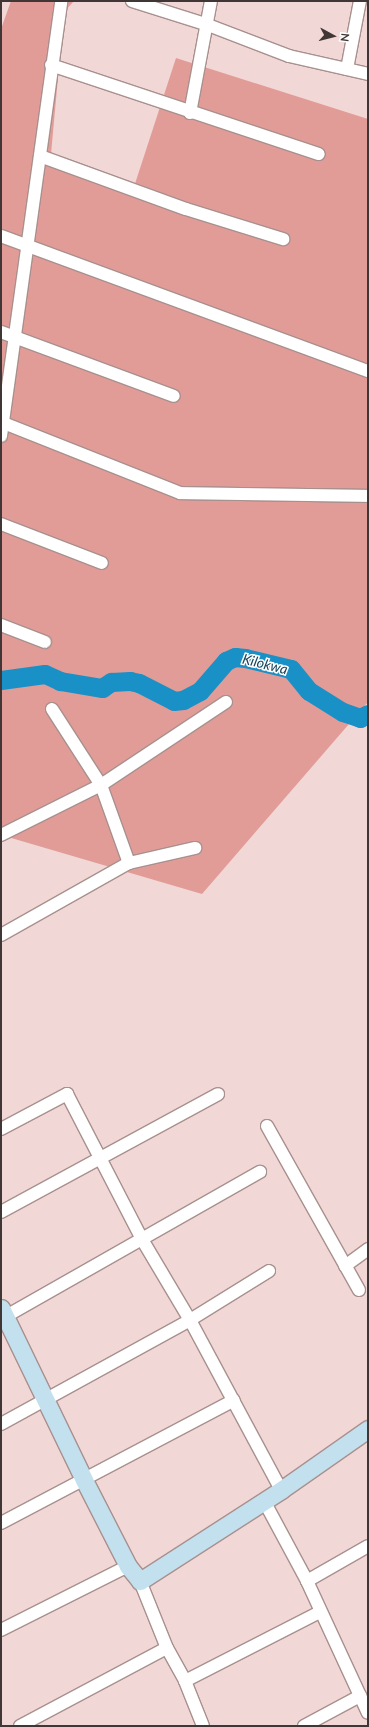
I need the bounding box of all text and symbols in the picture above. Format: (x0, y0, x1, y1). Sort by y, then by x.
north arrow (313, 16, 353, 56)
text: N (338, 33, 352, 43)
water label: Kilokwa (241, 650, 289, 678)

